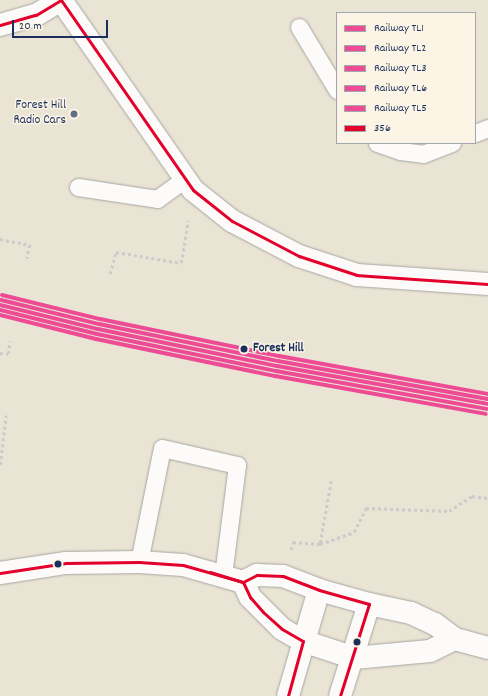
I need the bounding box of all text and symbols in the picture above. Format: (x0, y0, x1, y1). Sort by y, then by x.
scale bar (14, 12, 110, 38)
legend (336, 12, 476, 144)
text: 20 m (19, 18, 42, 35)
text: Railway TL1 (374, 20, 424, 37)
text: Railway TL2 (374, 40, 426, 57)
text: Railway TL3 (374, 60, 427, 77)
text: Railway TL6 (374, 80, 427, 97)
place label: Forest Hill Radio Cars (14, 99, 66, 130)
text: Railway TL5 (374, 100, 427, 117)
marker: Forest Hill Radio Cars (69, 109, 79, 119)
text: 356 (374, 120, 391, 137)
place label: Forest Hill (253, 341, 304, 357)
marker: Forest Hill (238, 343, 250, 355)
unlabelled marker (53, 559, 63, 569)
unlabelled marker (352, 637, 362, 647)

